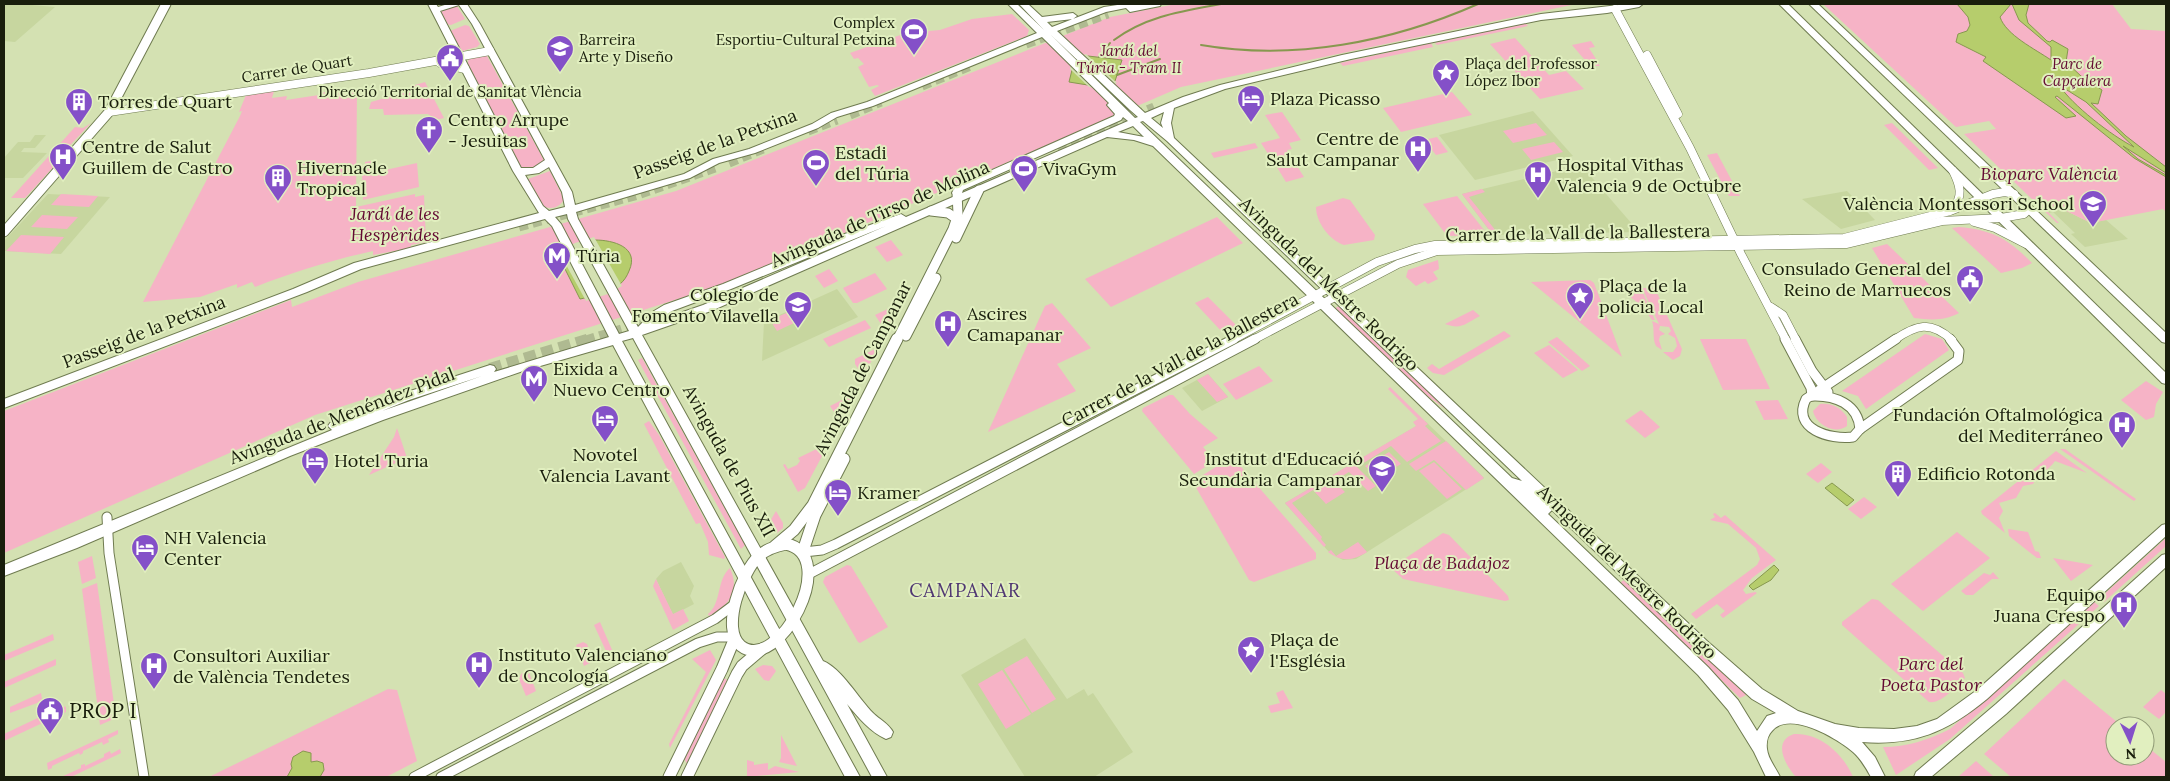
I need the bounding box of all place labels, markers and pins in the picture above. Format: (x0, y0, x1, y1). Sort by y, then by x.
place label: Complex Esportiu-Cultural Petxina (716, 13, 895, 49)
sports icon: Complex Esportiu-Cultural Petxina (899, 17, 929, 56)
place label: Barreira Arte y Diseño (578, 30, 673, 66)
school or university icon: Barreira Arte y Diseño (545, 34, 575, 73)
public building icon: Direcció Territorial de Sanitat Vlència (435, 43, 465, 82)
place label: Plaça del Professor López Ibor (1465, 54, 1598, 90)
place icon: Plaça del Professor López Ibor (1431, 58, 1461, 97)
place label: Direcció Territorial de Sanitat Vlència (318, 82, 582, 101)
hotel icon: Plaza Picasso (1236, 84, 1266, 123)
building icon: Torres de Quart (64, 87, 94, 126)
place label: Plaza Picasso (1270, 87, 1380, 110)
place label: Torres de Quart (98, 90, 232, 113)
place label: Centro Arrupe - Jesuitas (448, 108, 569, 152)
church icon: Centro Arrupe - Jesuitas (414, 115, 444, 154)
place label: Centre de Salut Campanar (1266, 127, 1399, 171)
hospital icon: Centre de Salut Campanar (1403, 134, 1433, 173)
place label: Centre de Salut Guillem de Castro (82, 135, 233, 179)
place label: Estadi del Túria (835, 141, 909, 185)
hospital icon: Centre de Salut Guillem de Castro (48, 142, 78, 181)
sports icon: Estadi del Túria (801, 148, 831, 187)
place label: Hospital Vithas Valencia 9 de Octubre (1556, 153, 1742, 197)
sports icon: VivaGym (1009, 154, 1039, 193)
place label: Hivernacle Tropical (297, 156, 387, 200)
place label: VivaGym (1042, 157, 1117, 180)
hospital icon: Hospital Vithas Valencia 9 de Octubre (1523, 160, 1553, 199)
building icon: Hivernacle Tropical (263, 163, 293, 202)
school or university icon: València Montessori School (2078, 189, 2108, 228)
place label: València Montessori School (1842, 192, 2074, 215)
metro station icon: Túria (542, 241, 572, 280)
place label: Túria (576, 244, 620, 267)
place label: Consulado General del Reino de Marruecos (1762, 257, 1951, 301)
public building icon: Consulado General del Reino de Marruecos (1955, 264, 1985, 303)
place label: Plaça de la policia Local (1599, 274, 1704, 318)
place icon: Plaça de la policia Local (1565, 281, 1595, 320)
place label: Colegio de Fomento Vilavella (632, 283, 779, 327)
school or university icon: Colegio de Fomento Vilavella (783, 290, 813, 329)
place label: Ascires Camapanar (966, 302, 1062, 346)
hospital icon: Ascires Camapanar (933, 309, 963, 348)
place label: Eixida a Nuevo Centro (553, 357, 670, 401)
metro station icon: Eixida a Nuevo Centro (519, 364, 549, 403)
place label: Fundación Oftalmológica del Mediterráneo (1893, 403, 2103, 447)
hotel icon: Novotel Valencia Lavant (590, 404, 620, 443)
hospital icon: Fundación Oftalmológica del Mediterráneo (2107, 410, 2137, 449)
place label: Novotel Valencia Lavant (539, 443, 670, 487)
hotel icon: Hotel Turia (300, 446, 330, 485)
place label: Institut d'Educació Secundària Campanar (1179, 447, 1363, 491)
place label: Hotel Turia (334, 449, 429, 472)
school or university icon: Institut d'Educació Secundària Campanar (1367, 454, 1397, 493)
building icon: Edificio Rotonda (1883, 459, 1913, 498)
place label: Edificio Rotonda (1917, 462, 2055, 485)
hotel icon: Kramer (823, 478, 853, 517)
place label: Kramer (857, 481, 920, 504)
place label: NH Valencia Center (164, 526, 267, 570)
hotel icon: NH Valencia Center (130, 533, 160, 572)
place label: Equipo Juana Crespo (1993, 583, 2105, 627)
hospital icon: Equipo Juana Crespo (2109, 590, 2139, 629)
place label: Plaça de l'Església (1270, 628, 1346, 672)
place icon: Plaça de l'Església (1236, 635, 1266, 674)
place label: Instituto Valenciano de Oncología (498, 643, 667, 687)
place label: Consultori Auxiliar de València Tendetes (173, 644, 350, 688)
hospital icon: Instituto Valenciano de Oncología (464, 650, 494, 689)
hospital icon: Consultori Auxiliar de València Tendetes (139, 651, 169, 690)
public building icon: PROP I (35, 696, 65, 735)
place label: PROP I (69, 697, 137, 724)

